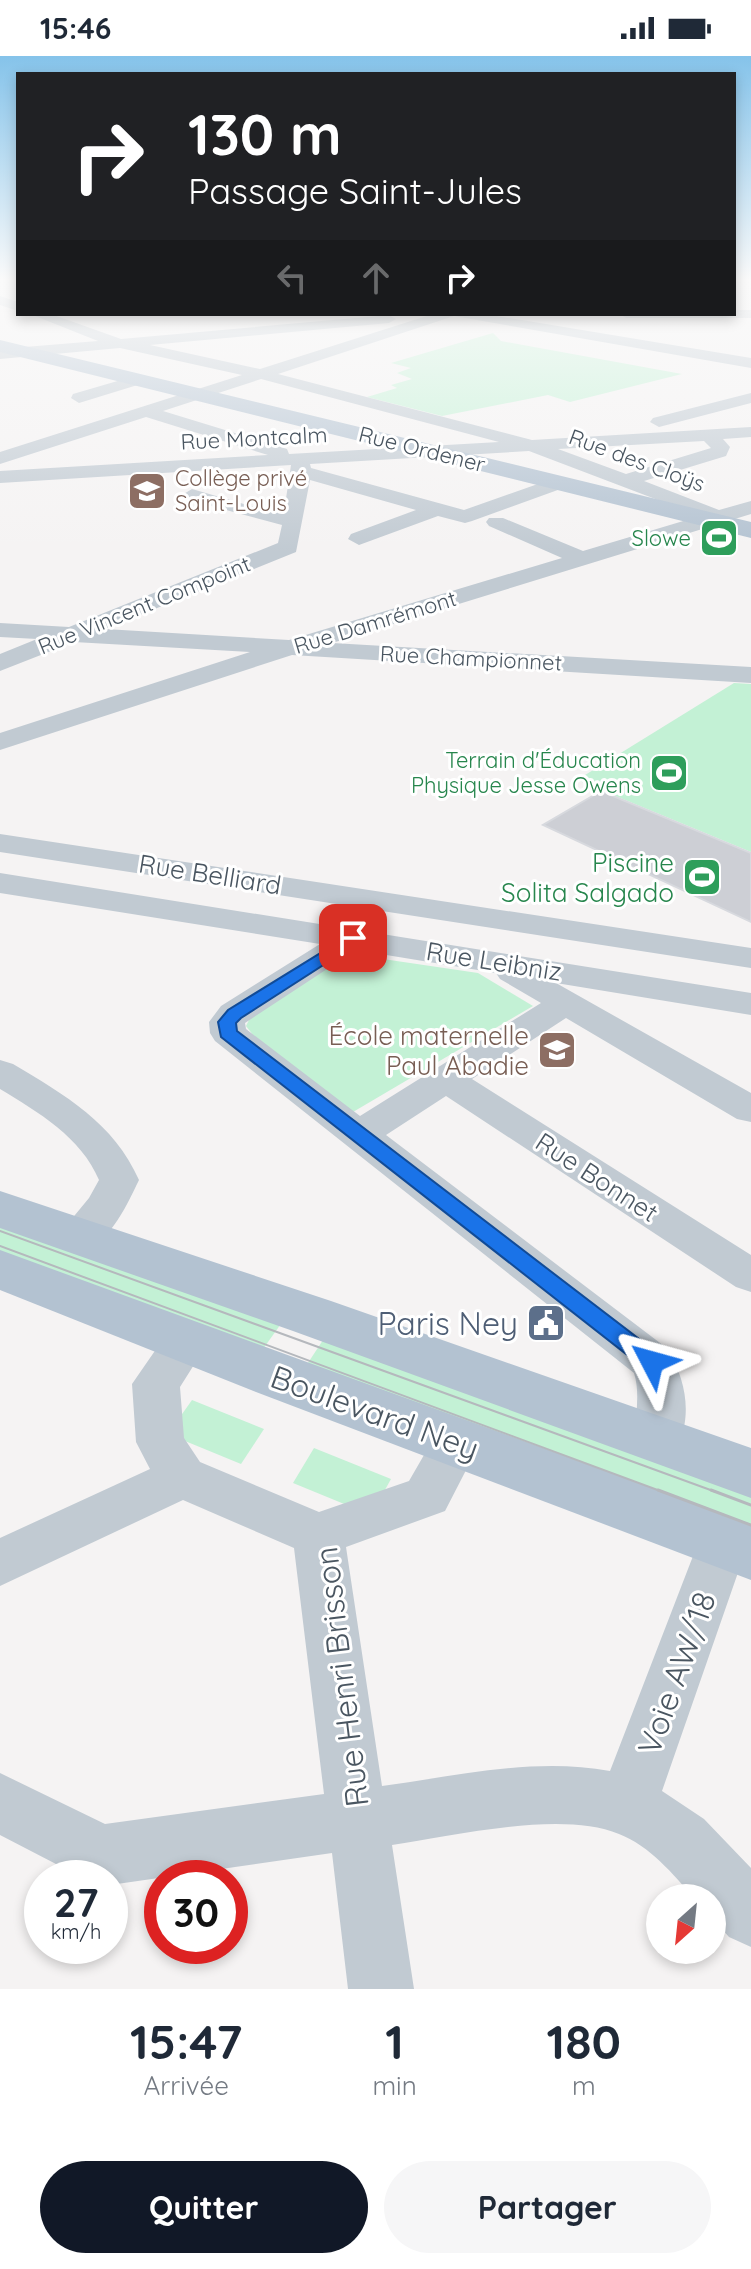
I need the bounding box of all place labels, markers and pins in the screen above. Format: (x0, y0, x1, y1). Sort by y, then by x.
place label: Collège privé Saint-Louis (175, 464, 307, 517)
school or university icon: Collège privé Saint-Louis (126, 470, 168, 512)
sports icon: Slowe (698, 517, 740, 559)
place label: Slowe (632, 524, 691, 552)
place label: Terrain d'Éducation Physique Jesse Owens (411, 746, 641, 799)
sports icon: Terrain d'Éducation Physique Jesse Owens (648, 752, 690, 794)
place label: Piscine Solita Salgado (501, 846, 674, 909)
sports icon: Piscine Solita Salgado (681, 856, 723, 898)
pin (319, 904, 387, 972)
place label: École maternelle Paul Abadie (329, 1019, 529, 1082)
school or university icon: École maternelle Paul Abadie (536, 1029, 578, 1071)
public building icon: Paris Ney (525, 1302, 567, 1344)
place label: Paris Ney (377, 1303, 518, 1343)

